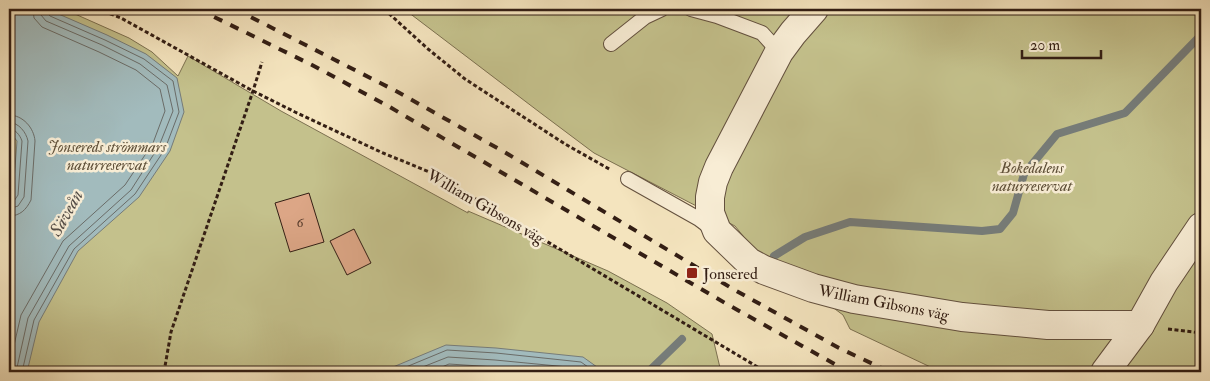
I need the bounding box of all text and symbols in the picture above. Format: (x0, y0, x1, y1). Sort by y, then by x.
scale bar (1022, 28, 1101, 60)
text: 20 m (1030, 36, 1060, 55)
park label: Jonsereds strömmars naturreservat (48, 137, 167, 175)
park label: Bokedalens naturreservat (992, 158, 1073, 196)
street label: William Gibsons väg (422, 165, 549, 249)
water label: Säveån (44, 186, 89, 241)
house number: 6 (296, 214, 304, 231)
place label: Jonsered (702, 264, 758, 285)
marker: Jonsered (685, 266, 699, 280)
street label: William Gibsons väg (816, 280, 952, 326)

